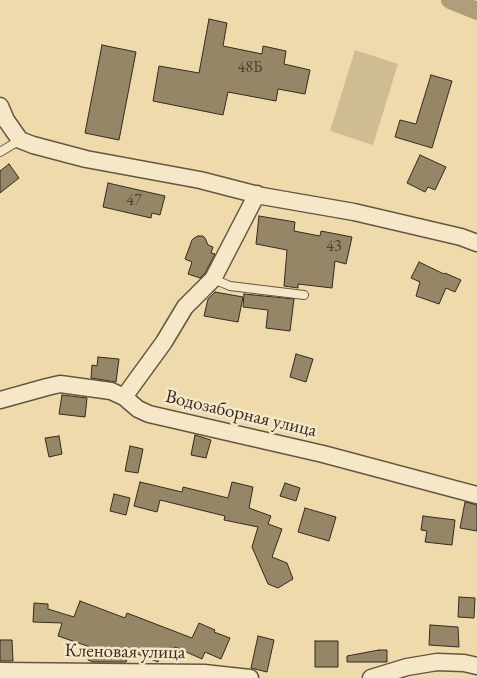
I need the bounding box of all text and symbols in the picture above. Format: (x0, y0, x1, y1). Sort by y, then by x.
house number: 48Б (238, 58, 262, 78)
house number: 47 (126, 191, 142, 211)
house number: 43 (326, 237, 342, 257)
street label: Водозаборная улица (163, 385, 319, 443)
street label: Кленовая улица (64, 640, 186, 664)

